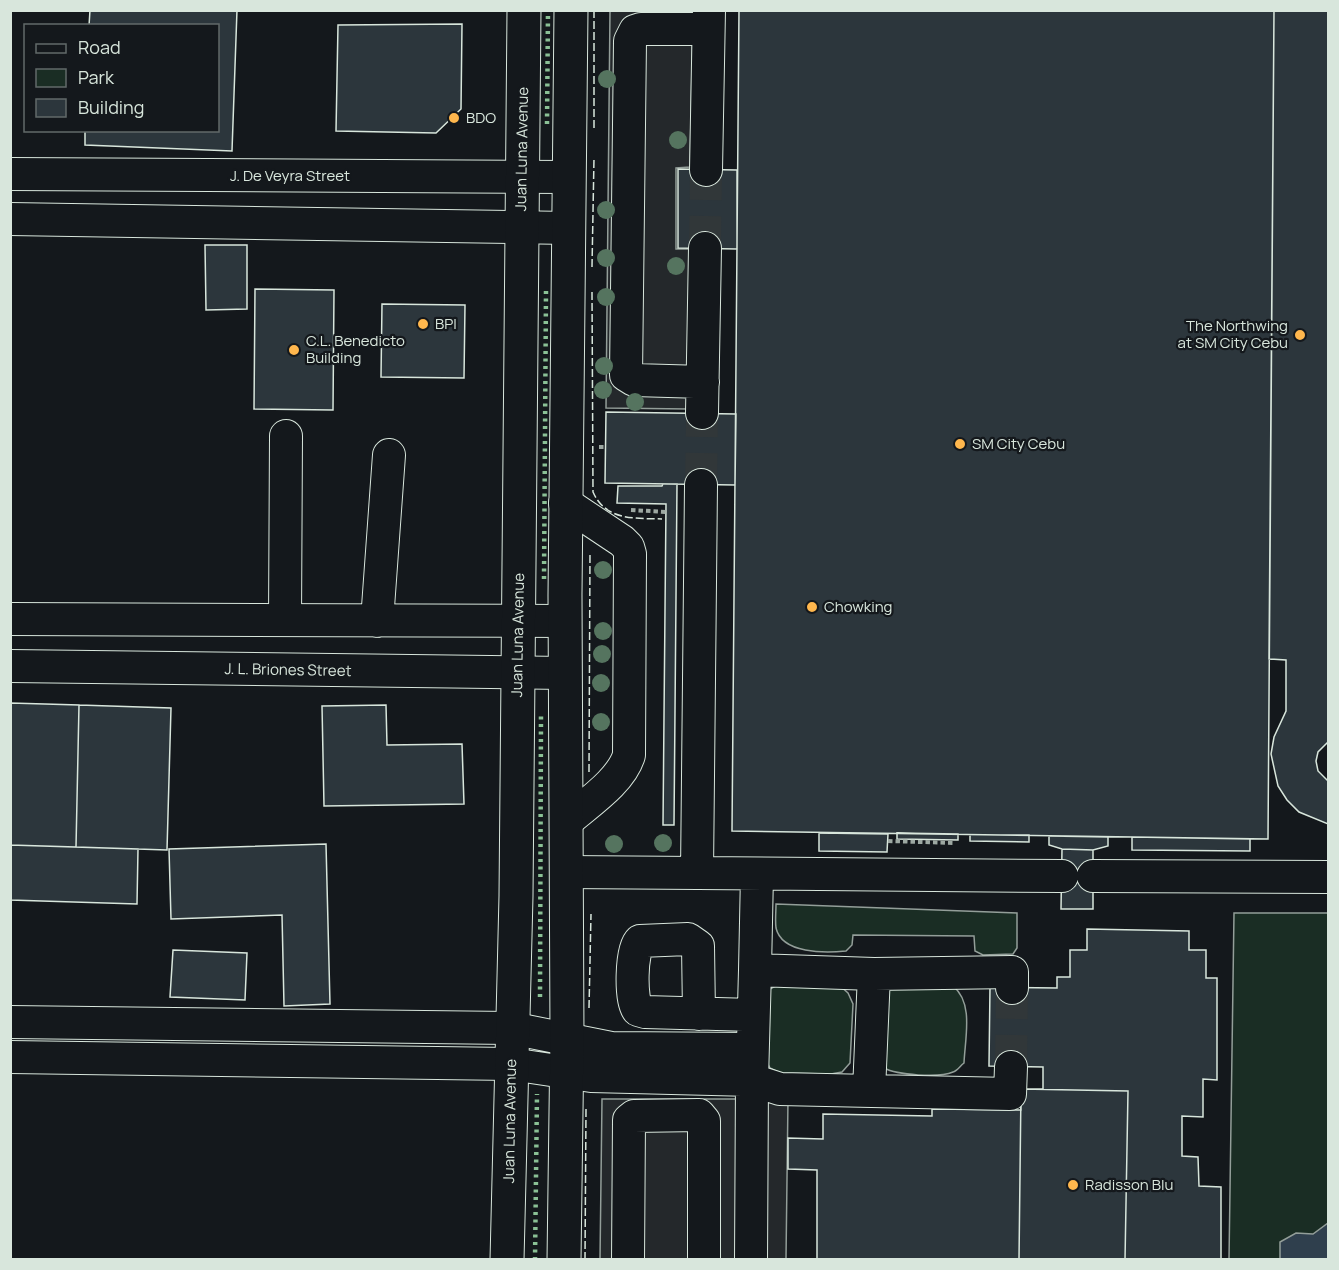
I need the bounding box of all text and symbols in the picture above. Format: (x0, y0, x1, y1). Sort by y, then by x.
legend (24, 24, 219, 132)
text: Road (78, 35, 121, 59)
text: Park (78, 65, 115, 89)
street label: Juan Luna Avenue (510, 86, 533, 211)
text: Building (78, 95, 144, 119)
place label: BDO (466, 107, 496, 128)
marker: BDO (447, 111, 461, 125)
street label: J. De Veyra Street (230, 165, 350, 186)
place label: BPI (435, 313, 457, 334)
place label: The Northwing at SM City Cebu (1178, 315, 1288, 353)
marker: BPI (416, 317, 430, 331)
marker: The Northwing at SM City Cebu (1293, 328, 1307, 342)
place label: C.L. Benedicto Building (306, 330, 405, 368)
marker: C.L. Benedicto Building (287, 343, 301, 357)
place label: SM City Cebu (972, 433, 1065, 454)
marker: SM City Cebu (953, 437, 967, 451)
street label: Juan Luna Avenue (506, 572, 529, 697)
place label: Chowking (824, 596, 892, 617)
marker: Chowking (805, 600, 819, 614)
street label: J. L. Briones Street (224, 658, 352, 681)
street label: Juan Luna Avenue (498, 1058, 521, 1183)
place label: Radisson Blu (1085, 1174, 1173, 1195)
marker: Radisson Blu (1066, 1178, 1080, 1192)

